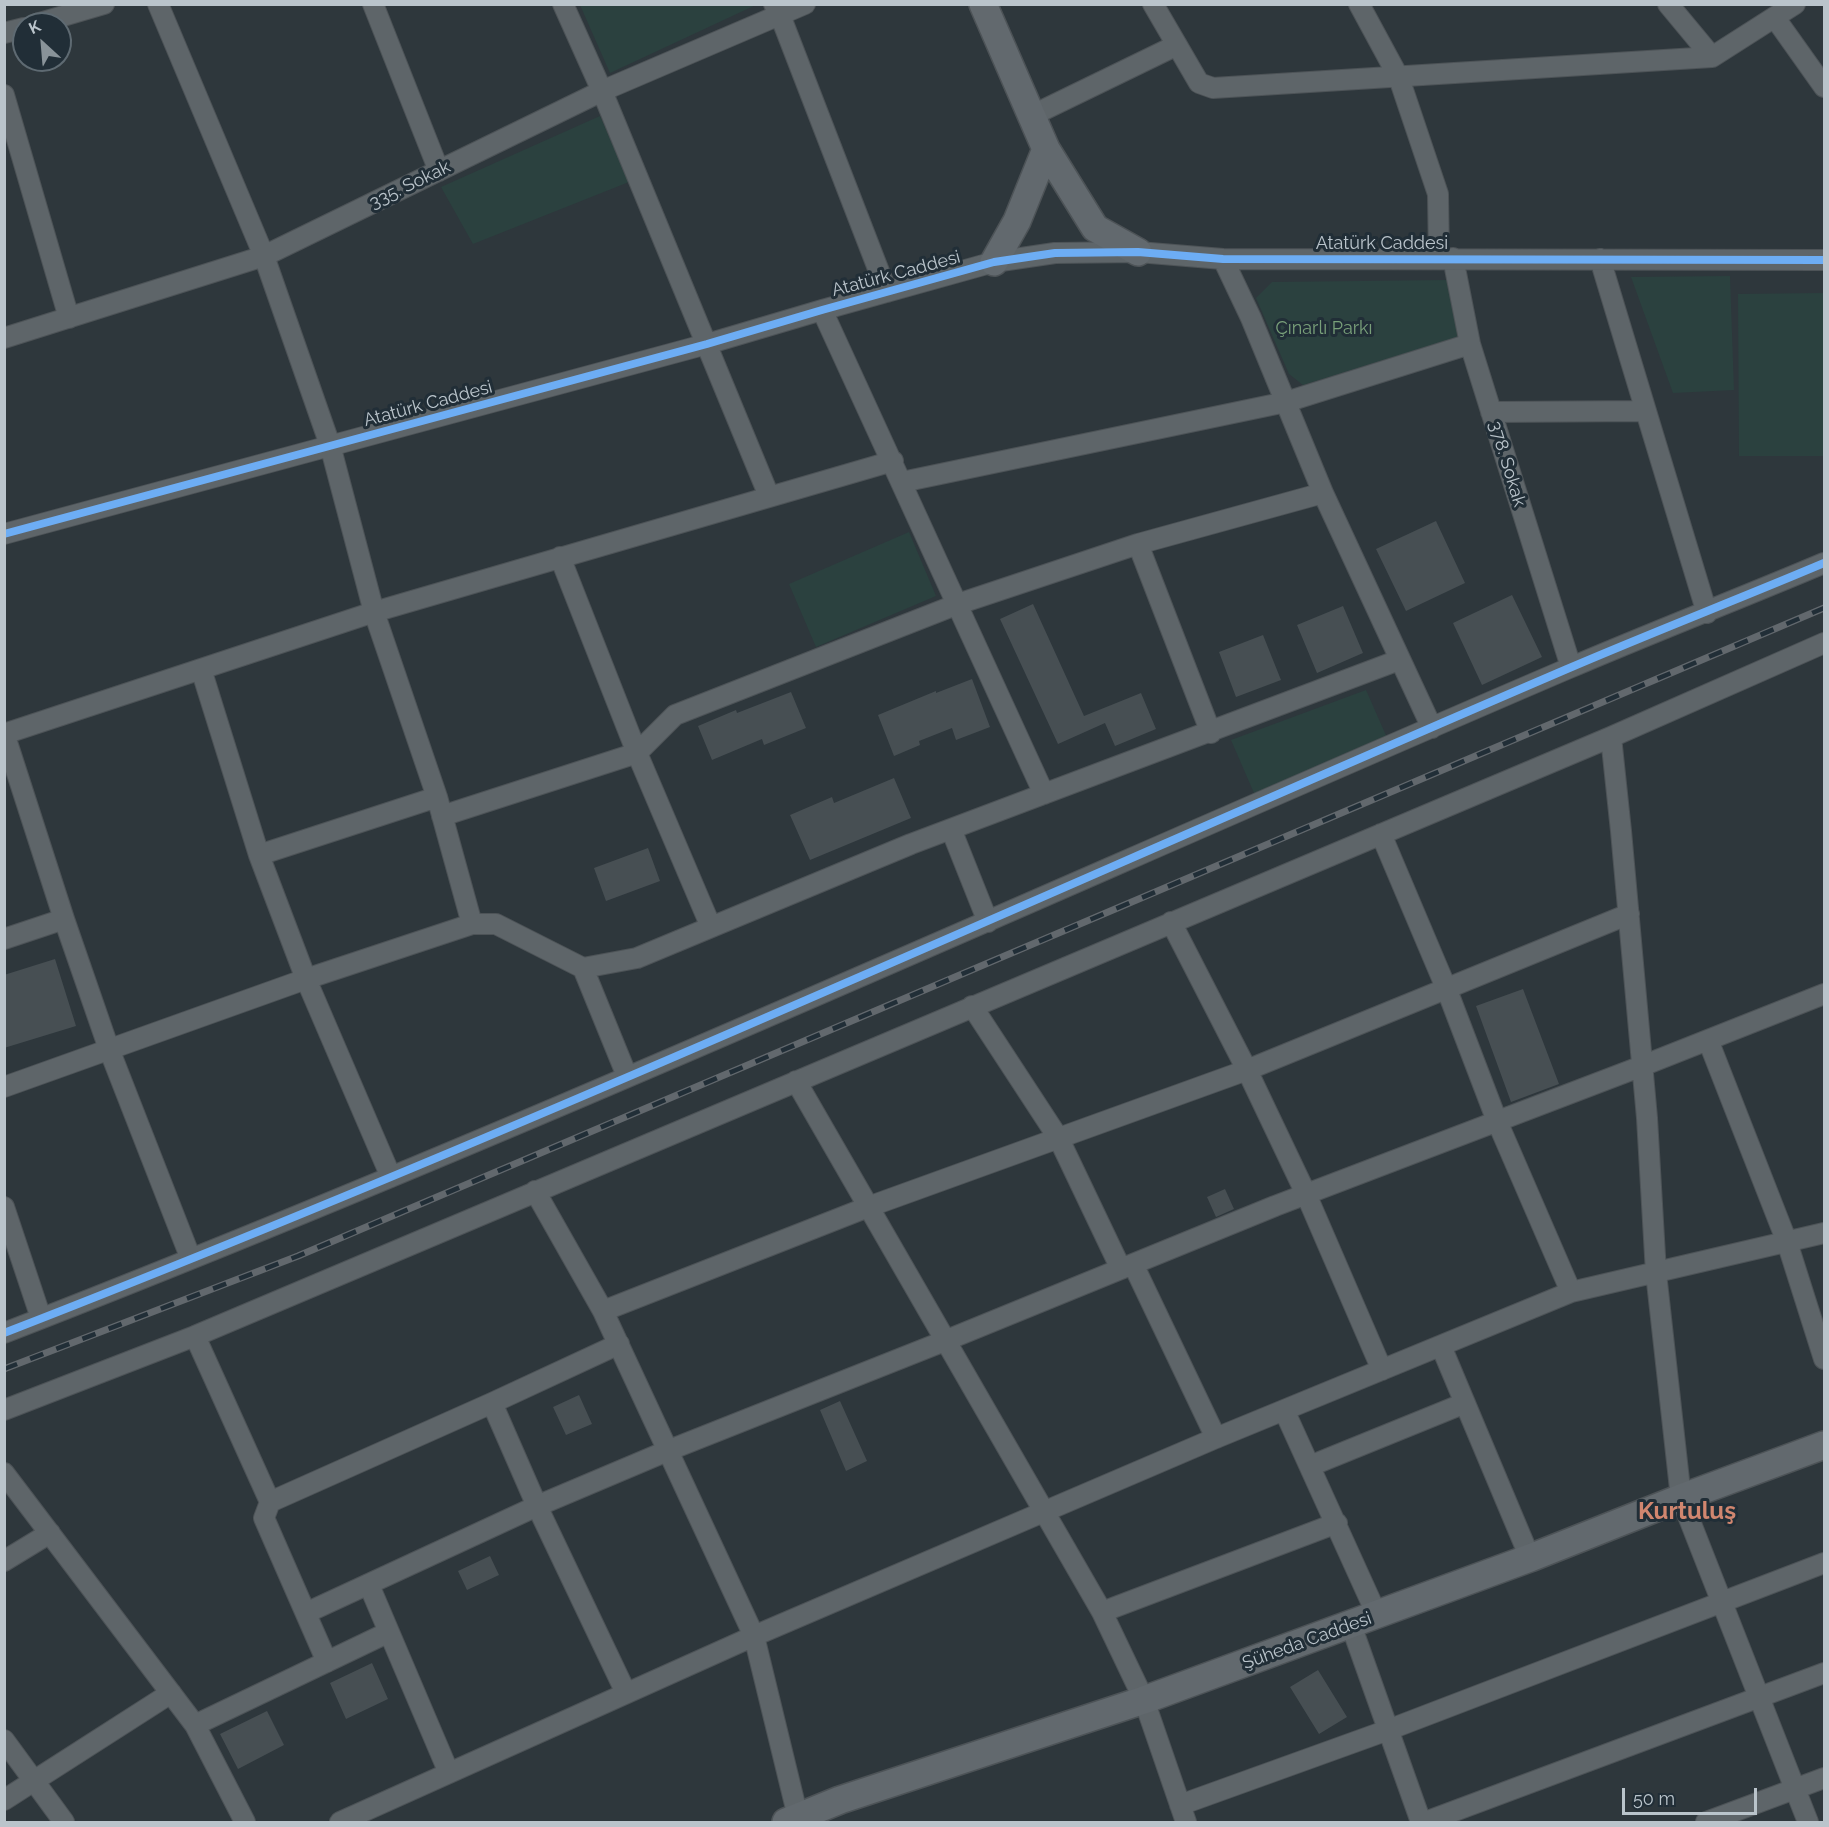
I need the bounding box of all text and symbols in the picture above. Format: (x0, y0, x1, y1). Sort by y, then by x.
north arrow (12, 12, 72, 72)
text: K (26, 16, 44, 38)
street label: 335. Sokak (366, 156, 454, 214)
street label: Atatürk Caddesi (1316, 233, 1448, 255)
street label: Atatürk Caddesi (829, 246, 963, 302)
park label: Çınarlı Parkı (1276, 318, 1372, 340)
street label: Atatürk Caddesi (361, 376, 495, 432)
street label: 378. Sokak (1484, 419, 1530, 509)
district label: Kurtuluş (1638, 1498, 1736, 1526)
street label: Şüheda Caddesi (1239, 1608, 1375, 1674)
scale bar (1625, 1776, 1760, 1814)
text: 50 m (1633, 1788, 1675, 1809)

